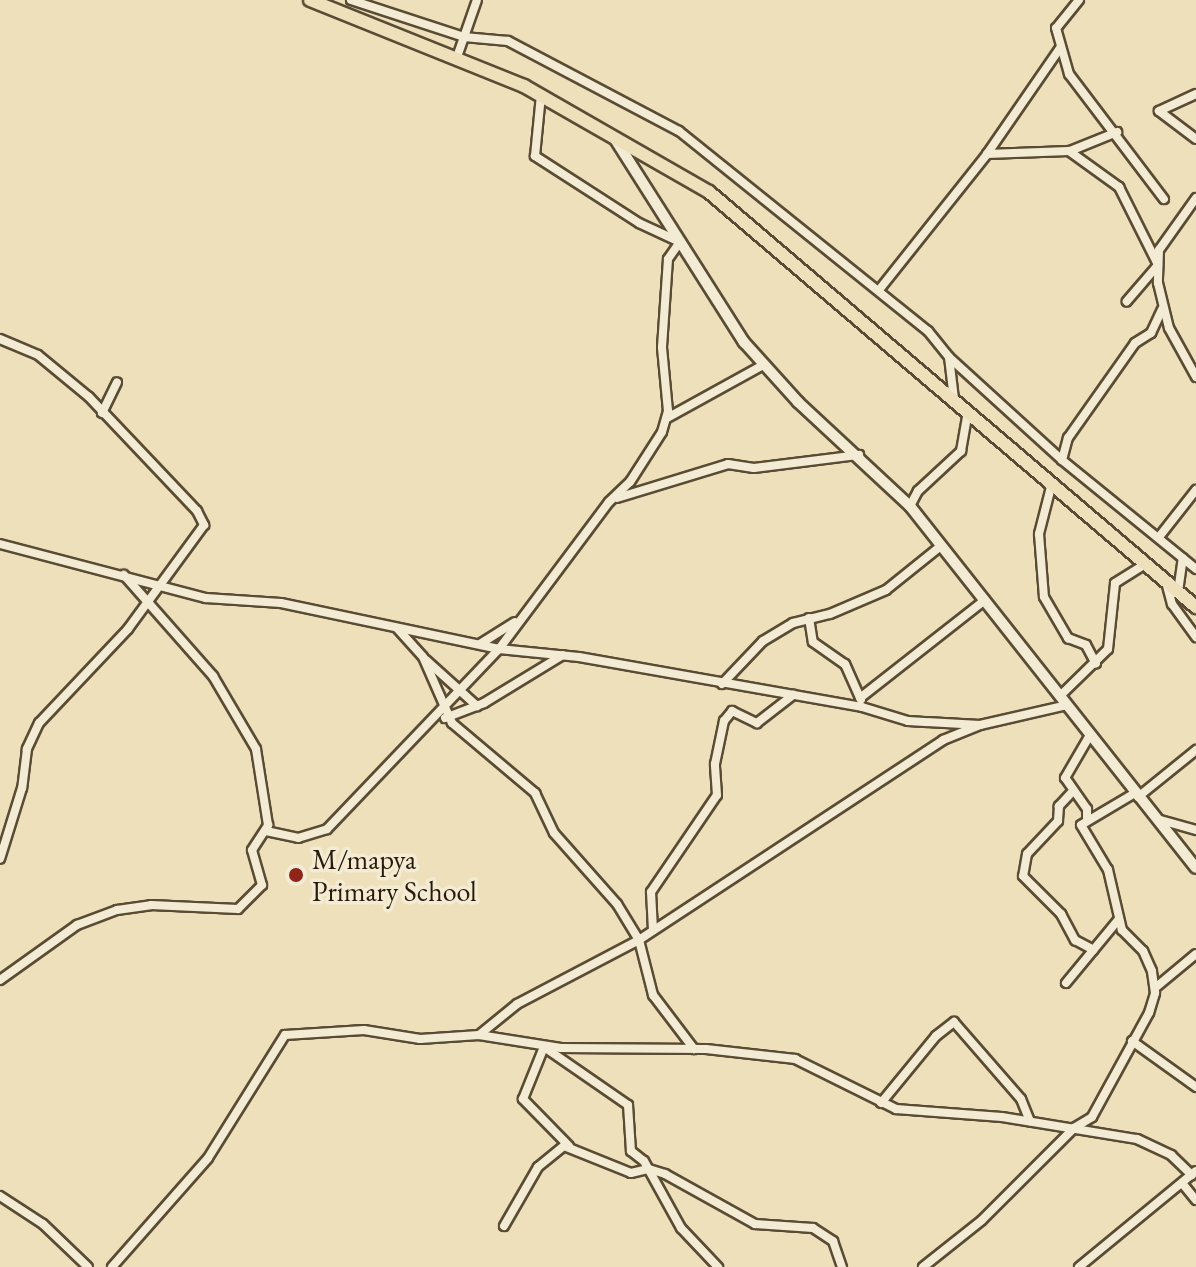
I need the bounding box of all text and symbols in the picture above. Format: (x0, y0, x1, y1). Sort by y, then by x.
place label: M/mapya Primary School (312, 842, 477, 908)
marker: M/mapya Primary School (287, 866, 305, 884)

